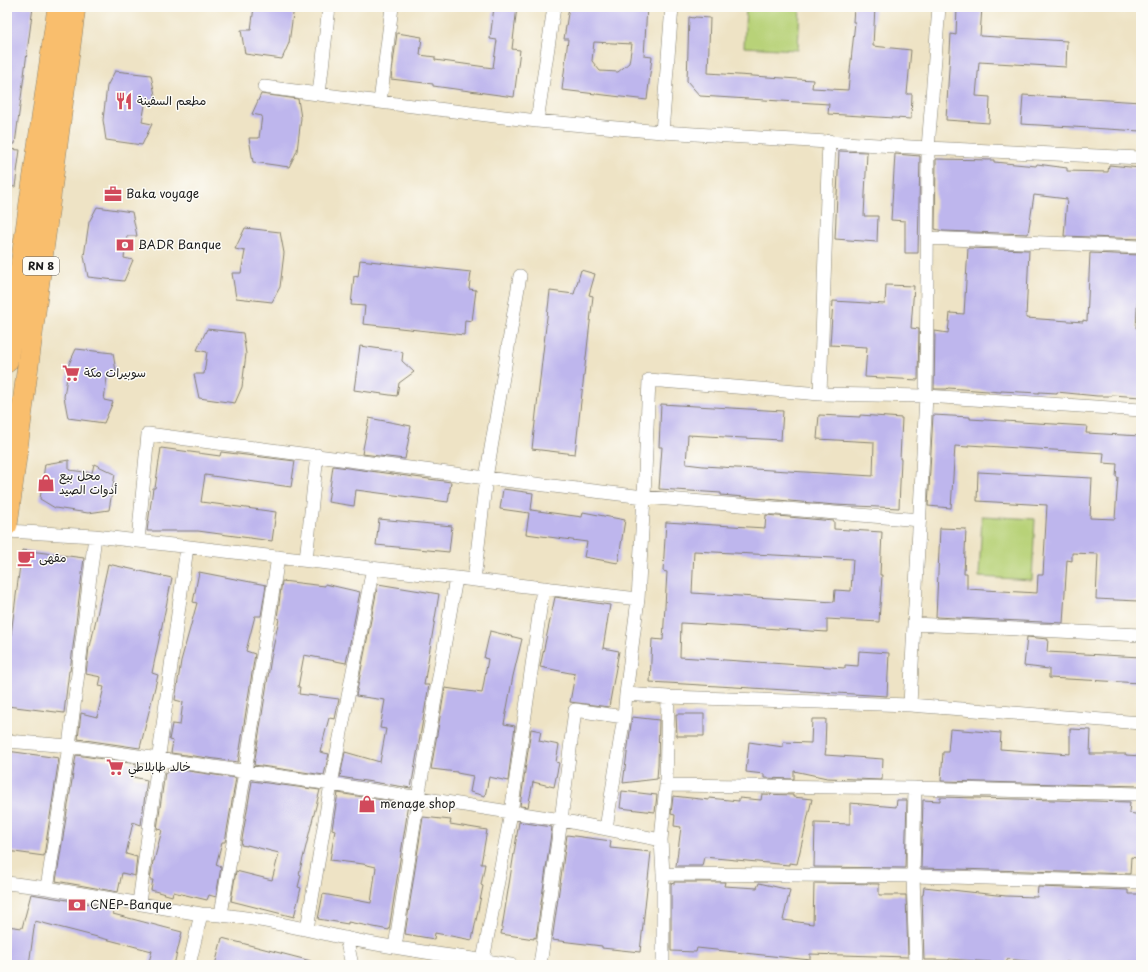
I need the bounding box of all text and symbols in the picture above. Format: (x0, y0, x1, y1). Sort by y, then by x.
restaurant icon: مطعم السفينة (114, 91, 134, 111)
place label: مطعم السفينة (137, 91, 206, 110)
office icon: Baka voyage (103, 184, 123, 204)
place label: Baka voyage (126, 184, 199, 202)
bank icon: BADR Banque (115, 235, 135, 255)
place label: BADR Banque (138, 235, 222, 253)
road number: RN 8 (23, 257, 59, 275)
supermarket icon: سوبيرات مكة (61, 363, 81, 383)
place label: سوبيرات مكة (84, 363, 146, 381)
place label: محل بيع أدوات الصيد (59, 466, 117, 498)
shop icon: محل بيع أدوات الصيد (36, 473, 56, 493)
cafe icon: مقهى (16, 548, 36, 568)
place label: مقهى (39, 548, 66, 566)
supermarket icon: خالد طابلاطي (105, 757, 125, 777)
place label: خالد طابلاطي (128, 757, 191, 778)
shop icon: menage shop (357, 794, 377, 814)
place label: menage shop (380, 794, 456, 812)
bank icon: CNEP-Banque (67, 895, 87, 915)
place label: CNEP-Banque (90, 895, 173, 913)

